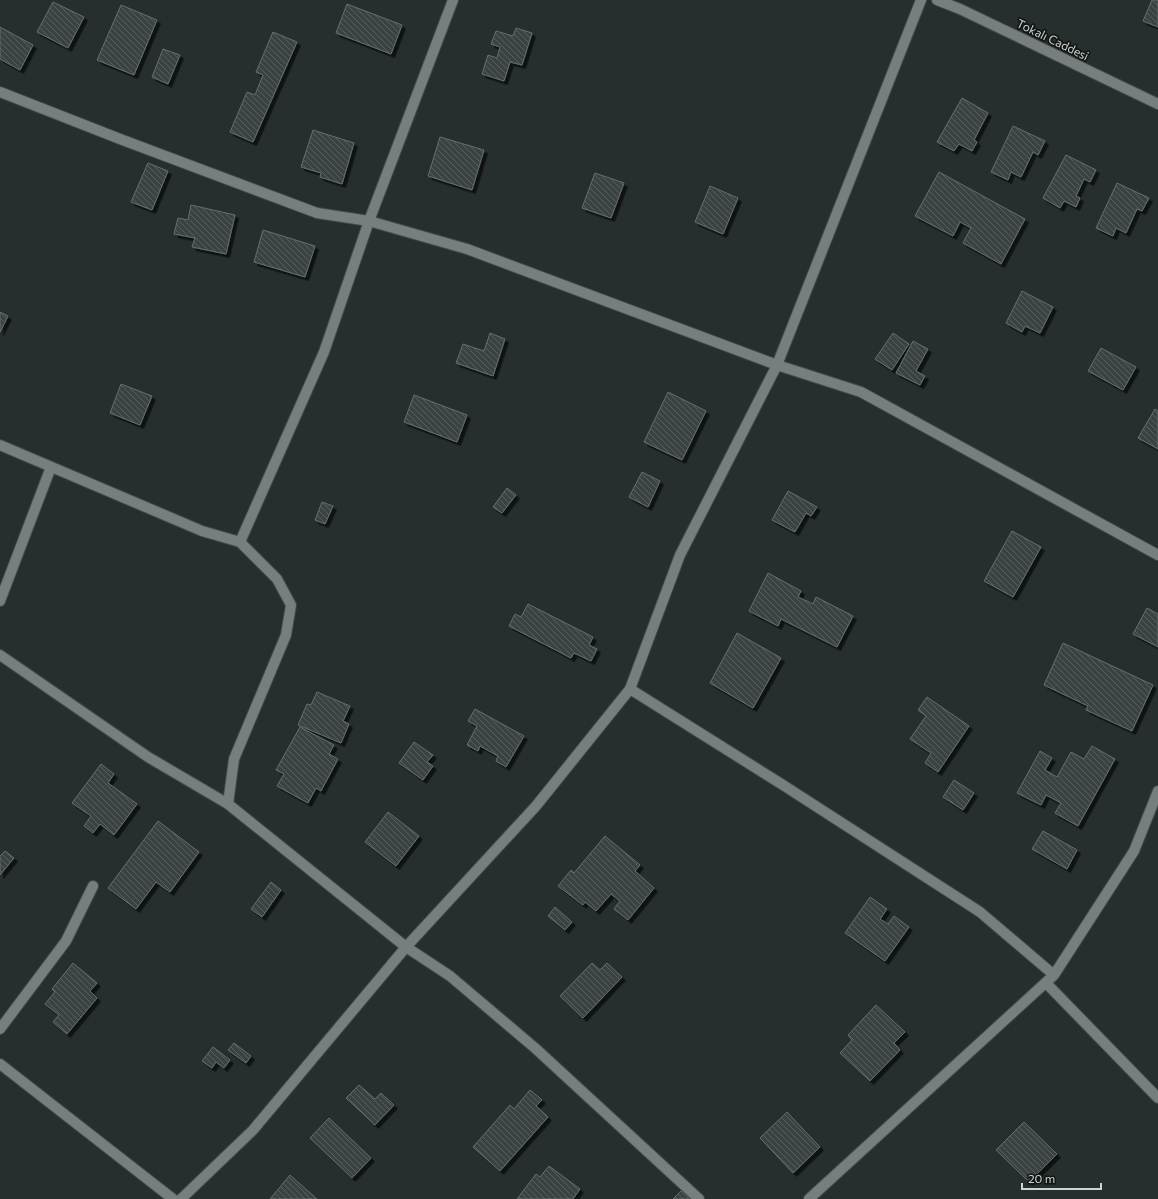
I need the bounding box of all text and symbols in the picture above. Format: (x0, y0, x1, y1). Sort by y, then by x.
street label: Tokalı Caddesi (1015, 16, 1091, 62)
scale bar (1022, 1165, 1101, 1191)
text: 20 m (1028, 1171, 1055, 1185)

